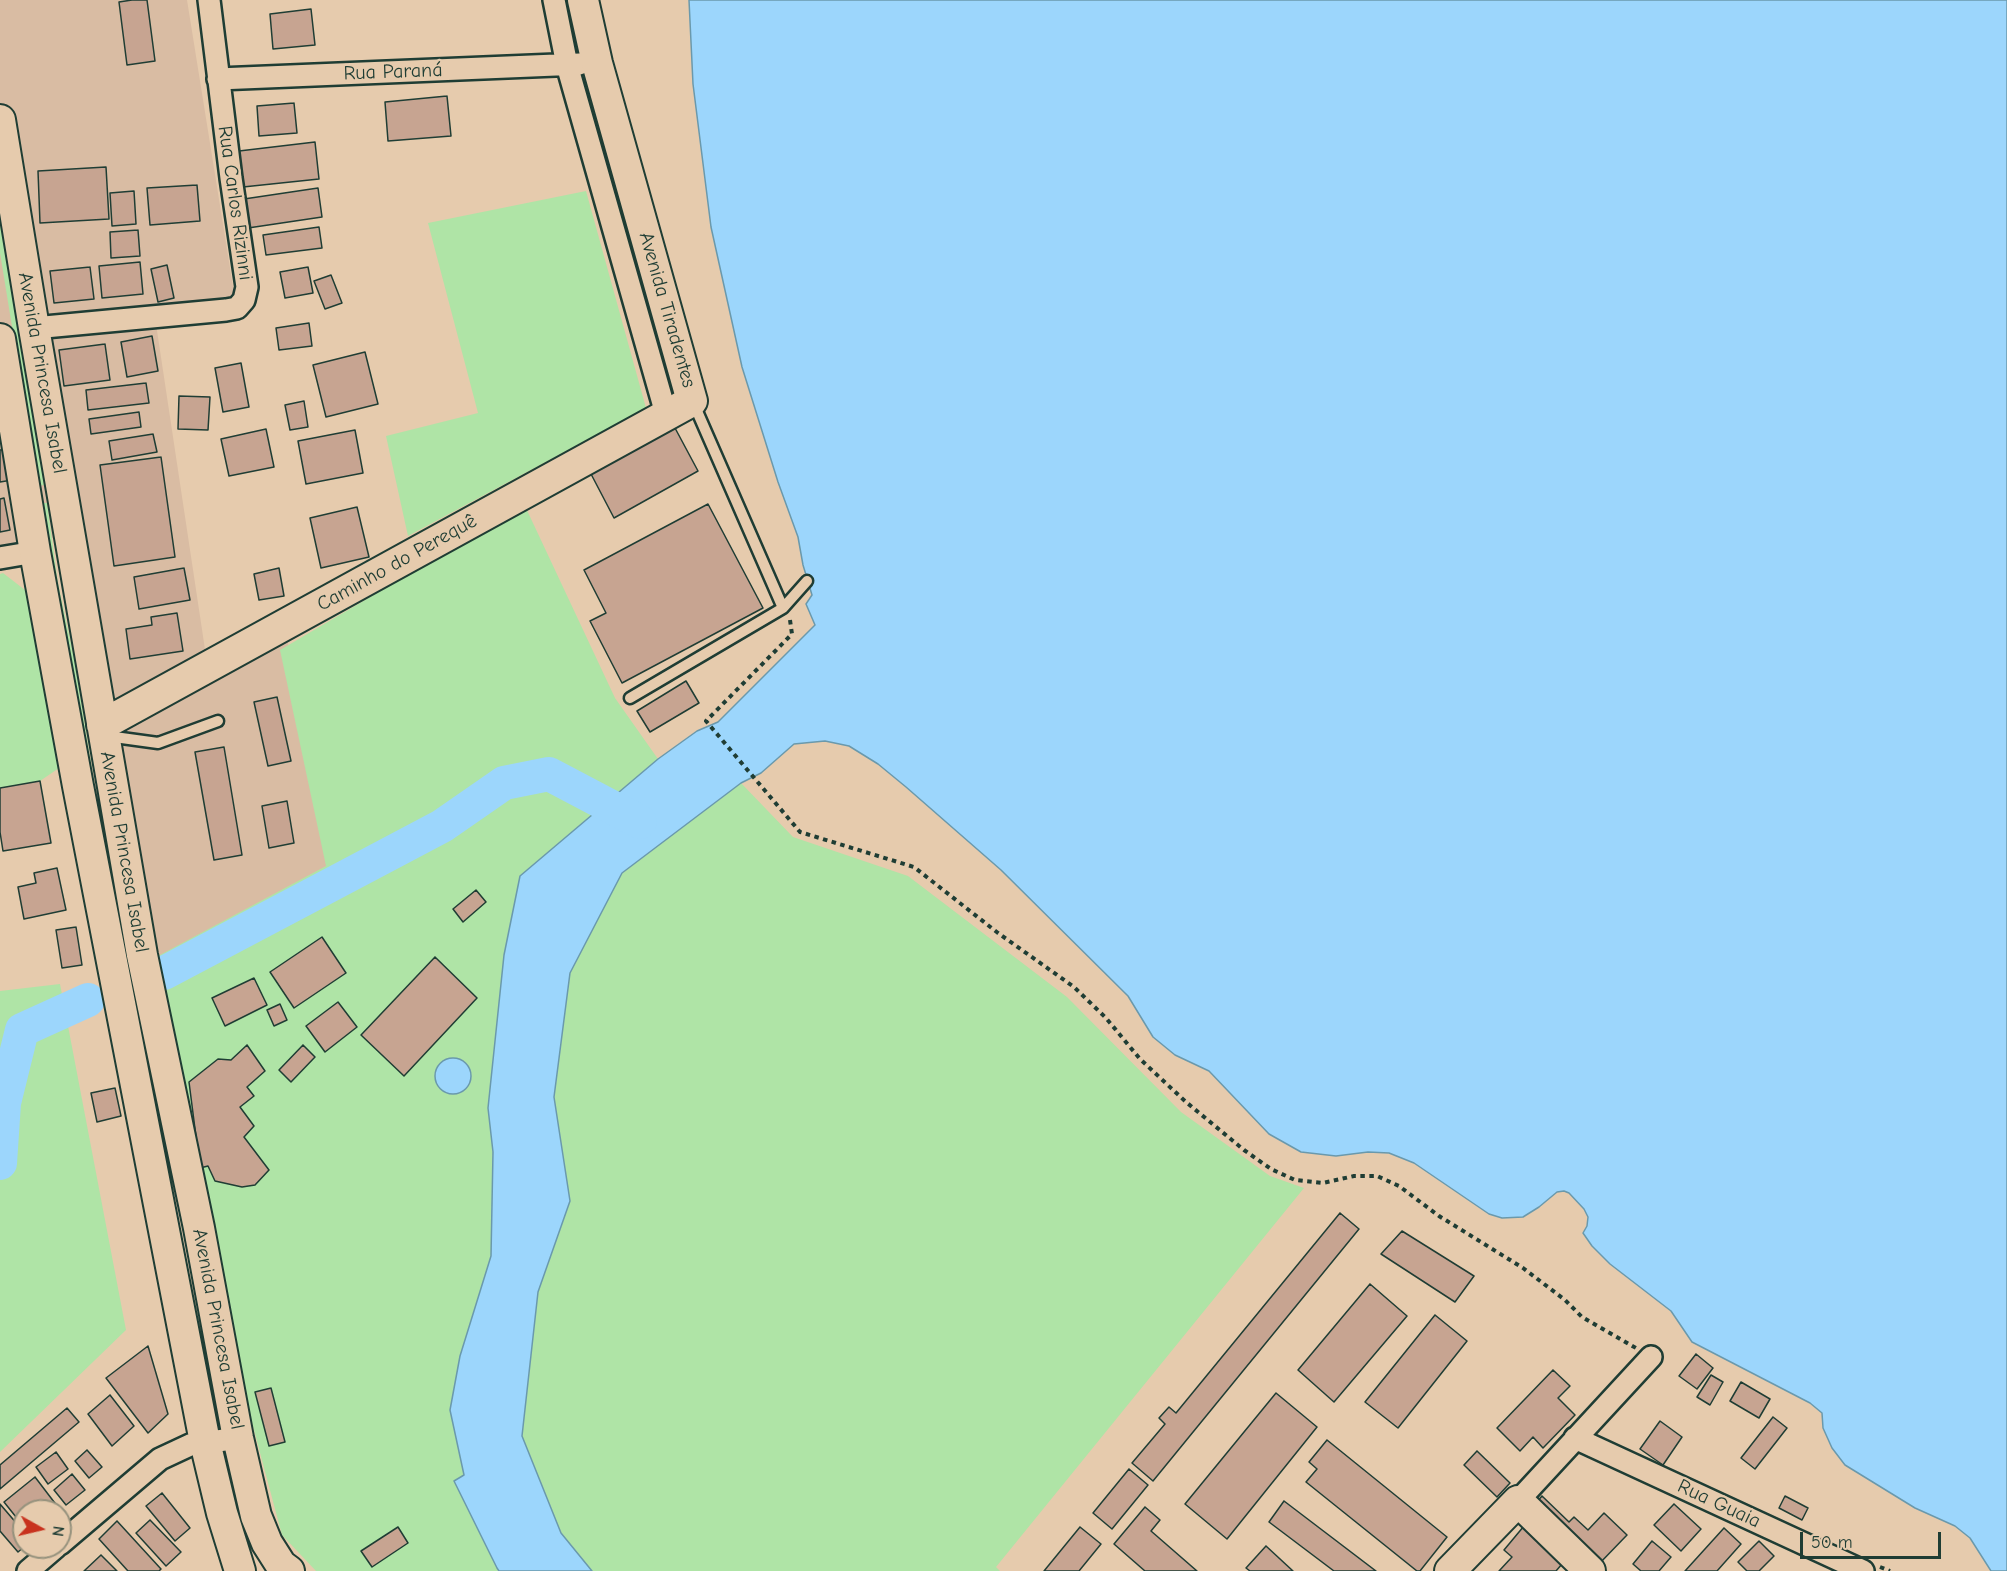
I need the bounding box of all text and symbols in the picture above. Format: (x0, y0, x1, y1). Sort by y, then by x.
street label: Rua Paraná (343, 58, 443, 86)
street label: Rua Carlos Rizinni (212, 124, 258, 282)
street label: Avenida Tiradentes (633, 229, 701, 391)
street label: Avenida Princesa Isabel (12, 270, 72, 476)
street label: Caminho do Perequê (313, 509, 481, 617)
street label: Avenida Princesa Isabel (94, 749, 154, 955)
street label: Avenida Princesa Isabel (187, 1227, 249, 1431)
street label: Rua Guaia (1674, 1474, 1764, 1534)
north arrow (12, 1499, 72, 1559)
scale bar (1803, 1520, 1944, 1558)
text: N (48, 1525, 67, 1538)
text: 50 m (1811, 1532, 1853, 1553)

